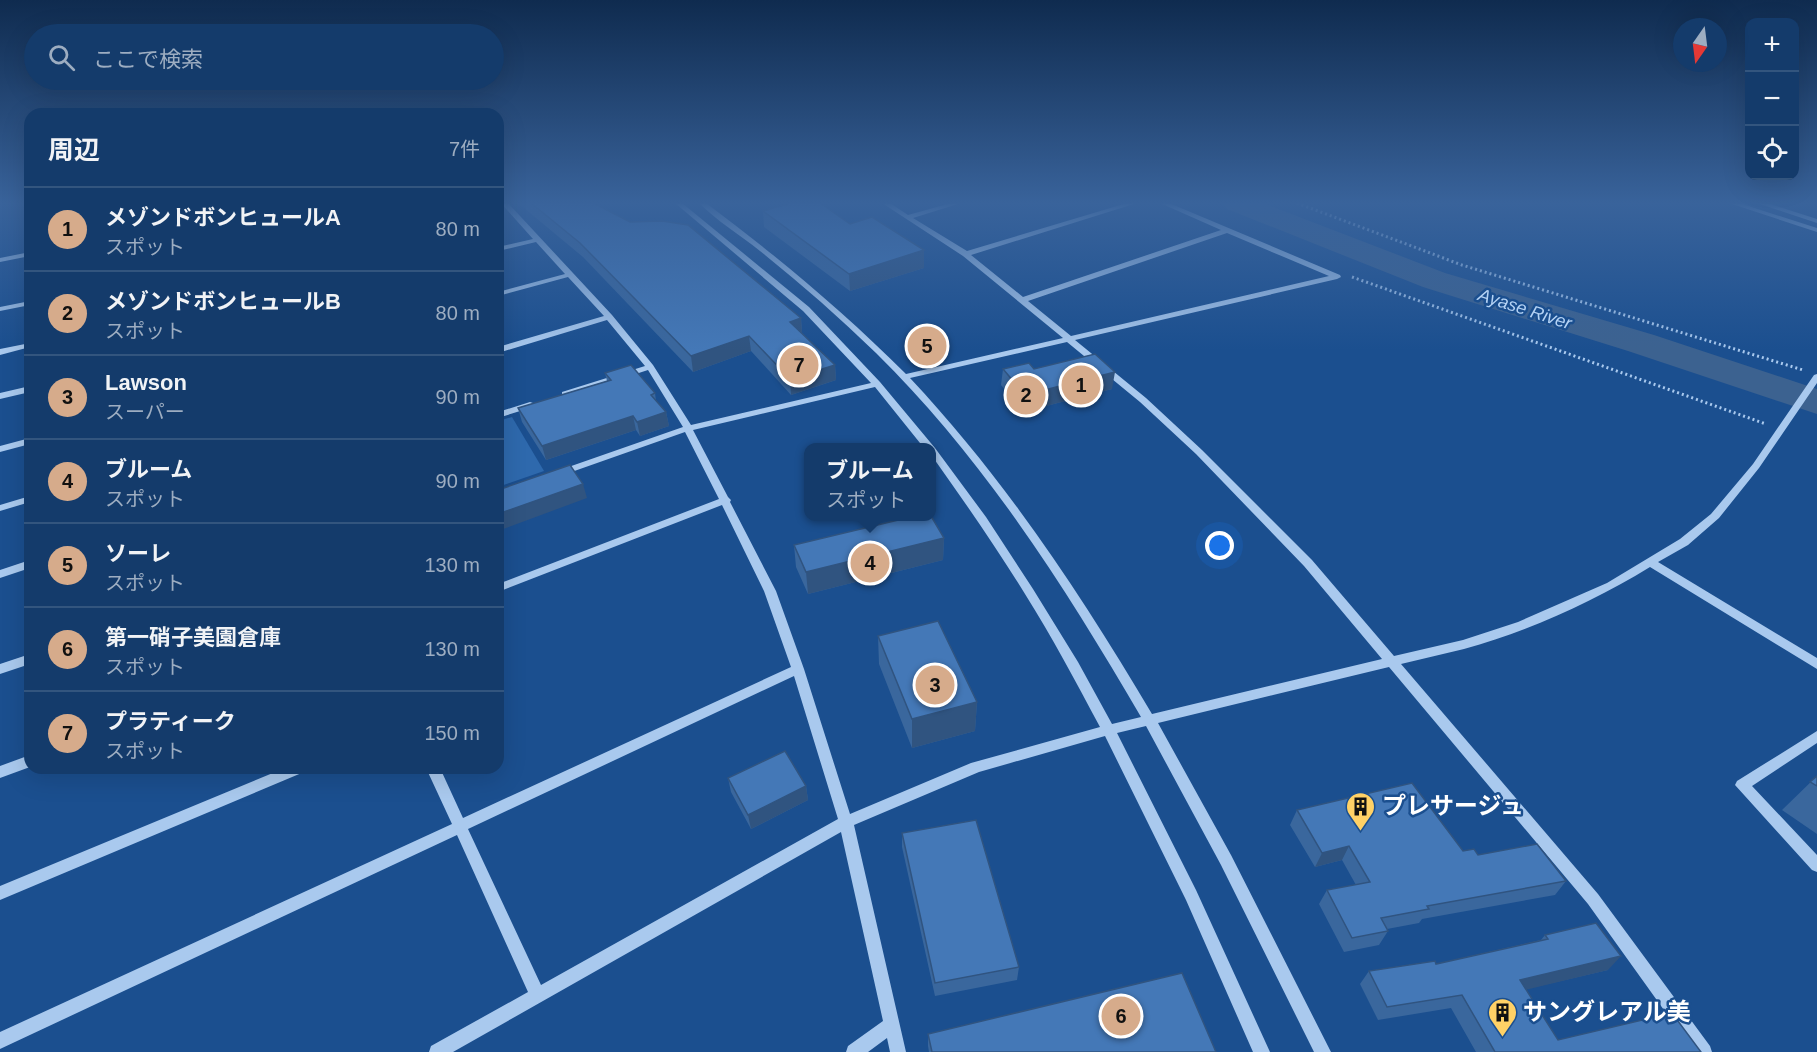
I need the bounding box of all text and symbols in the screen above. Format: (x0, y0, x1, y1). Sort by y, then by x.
north arrow (1673, 18, 1727, 72)
map controls (1745, 18, 1799, 180)
button: + (1745, 18, 1799, 72)
search box (24, 24, 504, 90)
icon: search (45, 41, 78, 74)
text: ここで検索 (93, 47, 203, 72)
button: − (1745, 72, 1799, 126)
button: locate (1745, 126, 1799, 180)
text: 周辺 (48, 135, 100, 165)
text: 7件 (449, 138, 480, 160)
text: メゾンドボンヒュールA (105, 205, 341, 230)
text: 1 (62, 218, 73, 240)
text: 80 m (436, 218, 480, 240)
text: スポット (105, 236, 185, 258)
water label: Ayase River (1475, 284, 1575, 334)
text: メゾンドボンヒュールB (105, 289, 341, 314)
text: 2 (62, 302, 73, 324)
text: 80 m (436, 302, 480, 324)
text: スポット (105, 320, 185, 342)
pin: 5 (908, 324, 946, 368)
pin: 7 (780, 342, 818, 388)
pin: 1 (1062, 362, 1100, 408)
text: Lawson (105, 370, 187, 395)
pin: 2 (1006, 372, 1046, 418)
text: 3 (62, 386, 73, 408)
text: 90 m (436, 386, 480, 408)
text: スーパー (105, 401, 185, 423)
popup (804, 443, 936, 521)
text: ブルーム (105, 457, 192, 482)
text: ブルーム (826, 458, 914, 483)
text: 4 (62, 470, 73, 492)
text: 90 m (436, 470, 480, 492)
text: スポット (105, 488, 185, 510)
text: スポット (826, 489, 906, 511)
your location (1205, 531, 1234, 560)
pin: 4 (850, 540, 890, 586)
text: ソーレ (105, 541, 171, 566)
text: 5 (62, 554, 73, 576)
text: 130 m (424, 554, 480, 576)
text: スポット (105, 572, 185, 594)
text: 第一硝子美園倉庫 (105, 625, 281, 650)
text: 6 (62, 638, 73, 660)
text: 130 m (424, 638, 480, 660)
text: スポット (105, 656, 185, 678)
pin: 3 (916, 662, 954, 708)
text: プラティーク (105, 709, 236, 734)
text: 7 (62, 722, 73, 744)
text: 150 m (424, 722, 480, 744)
text: スポット (105, 740, 185, 762)
building icon: プレサージュ (1345, 790, 1377, 832)
place label: プレサージュ (1382, 792, 1524, 819)
pin: 6 (1102, 994, 1140, 1038)
building icon: サングレアル美 (1486, 996, 1518, 1038)
place label: サングレアル美 (1523, 998, 1691, 1025)

